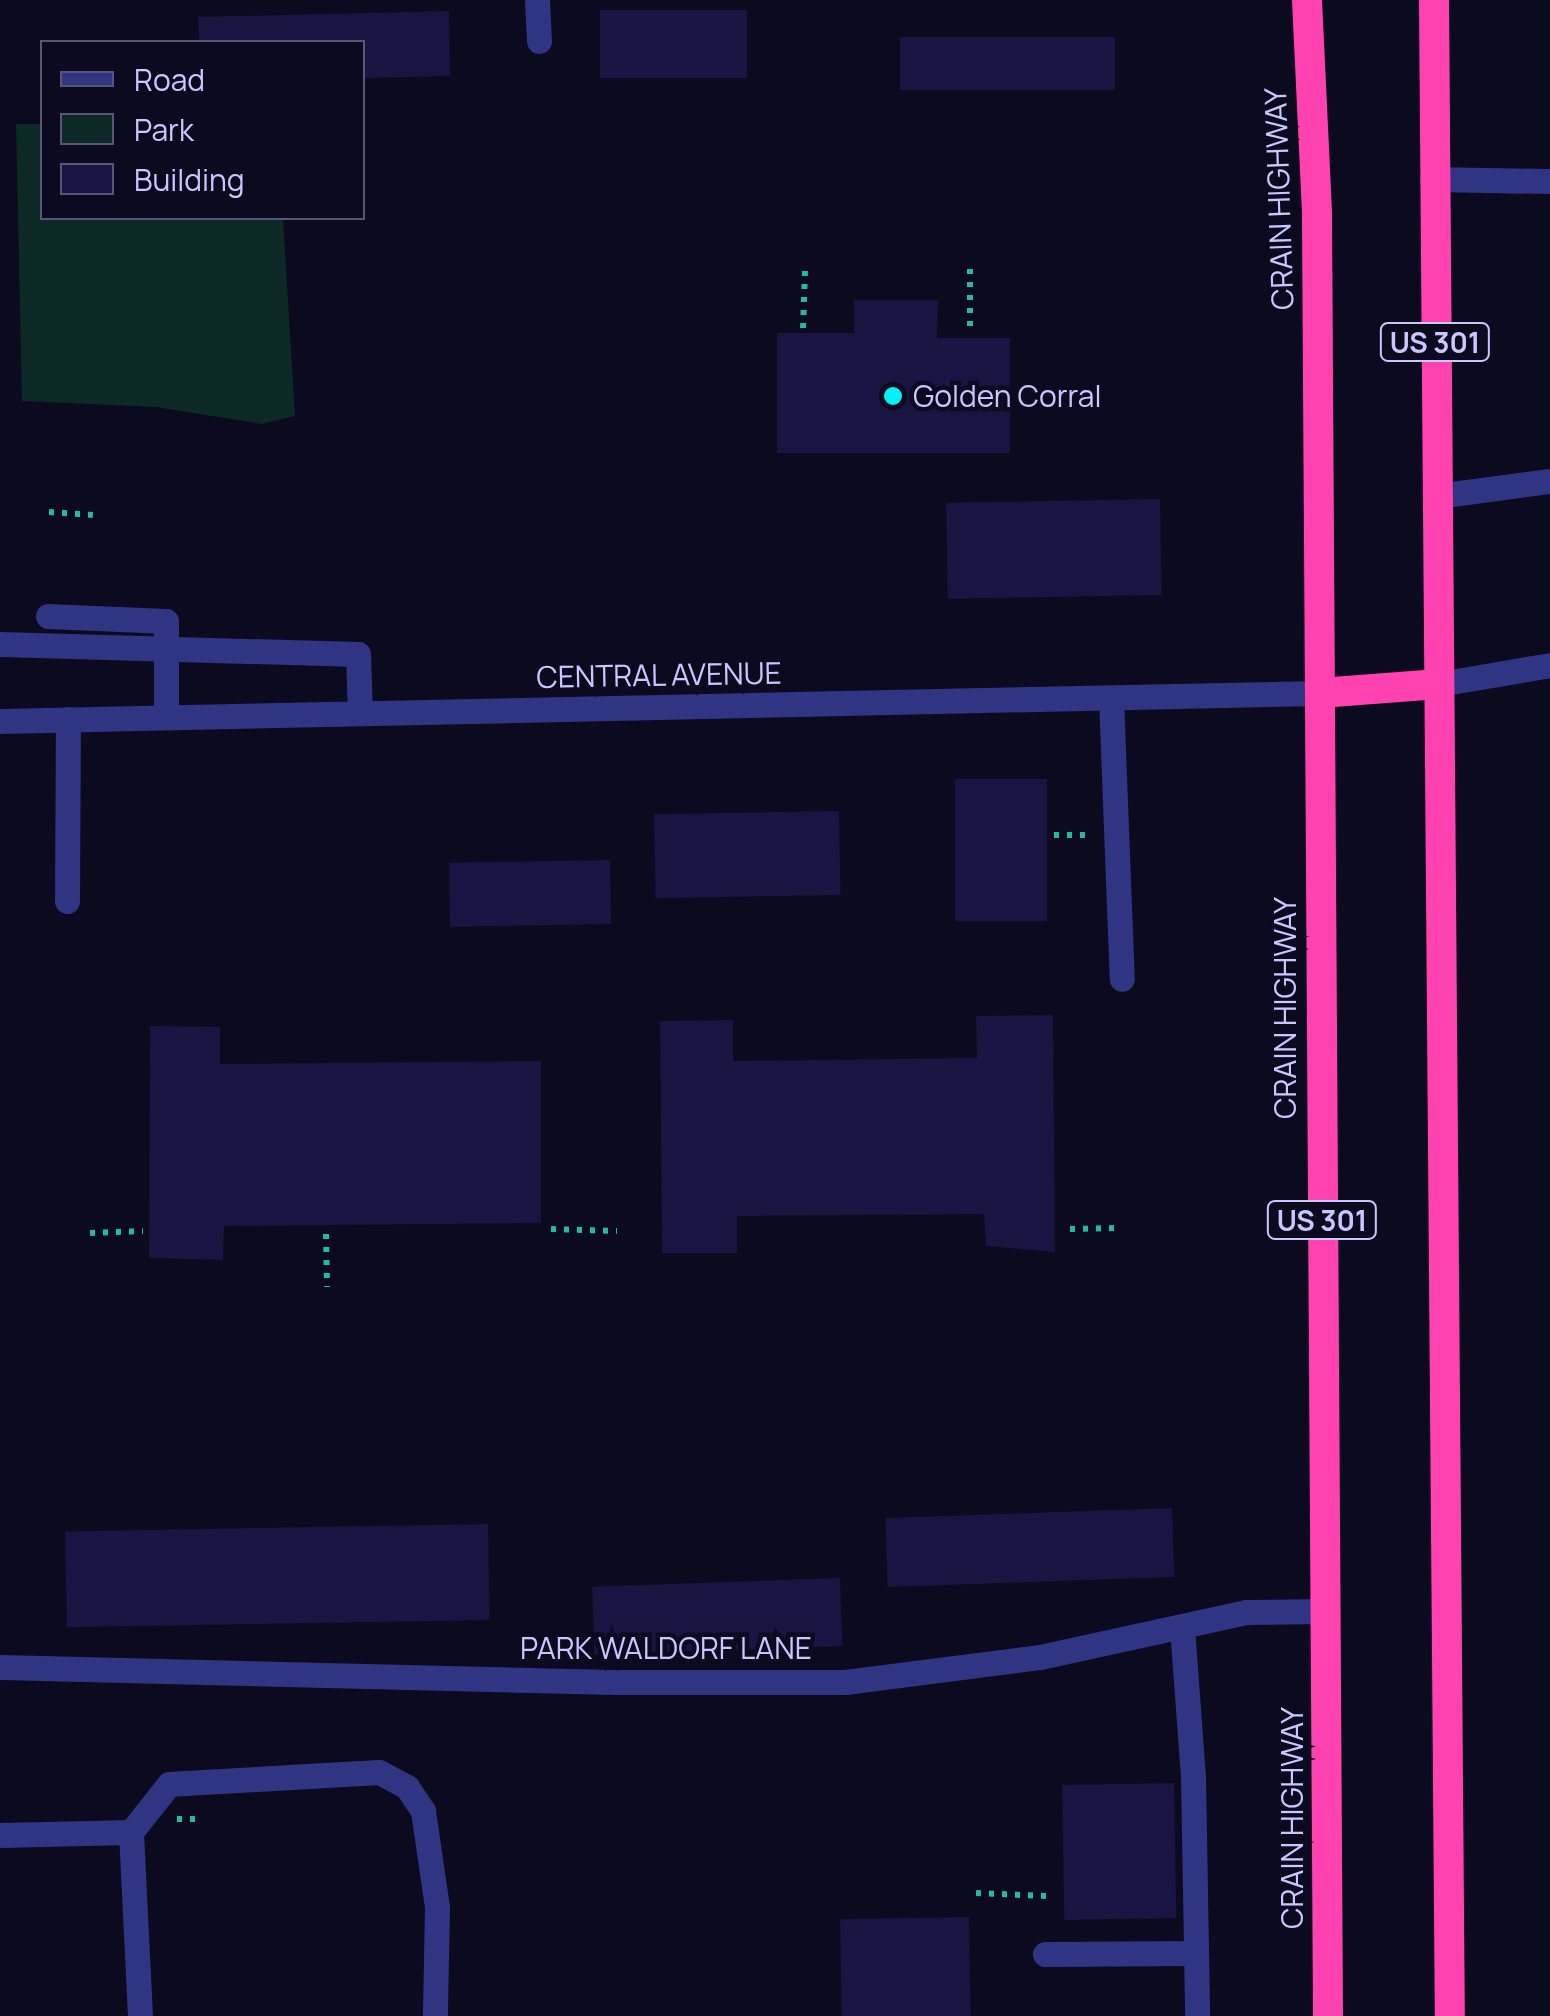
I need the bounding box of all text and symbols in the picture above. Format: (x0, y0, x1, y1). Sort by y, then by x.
legend (40, 40, 365, 220)
text: Road (134, 59, 205, 100)
street label: CRAIN HIGHWAY (1257, 87, 1301, 311)
text: Park (134, 109, 194, 150)
text: Building (134, 159, 245, 200)
road number: US 301 (1378, 319, 1492, 365)
place label: Golden Corral (913, 378, 1101, 414)
marker: Golden Corral (882, 385, 904, 407)
street label: CENTRAL AVENUE (535, 655, 783, 695)
street label: CRAIN HIGHWAY (1267, 897, 1303, 1119)
road number: US 301 (1264, 1197, 1380, 1243)
street label: PARK WALDORF LANE (520, 1630, 812, 1666)
street label: CRAIN HIGHWAY (1274, 1707, 1310, 1929)

